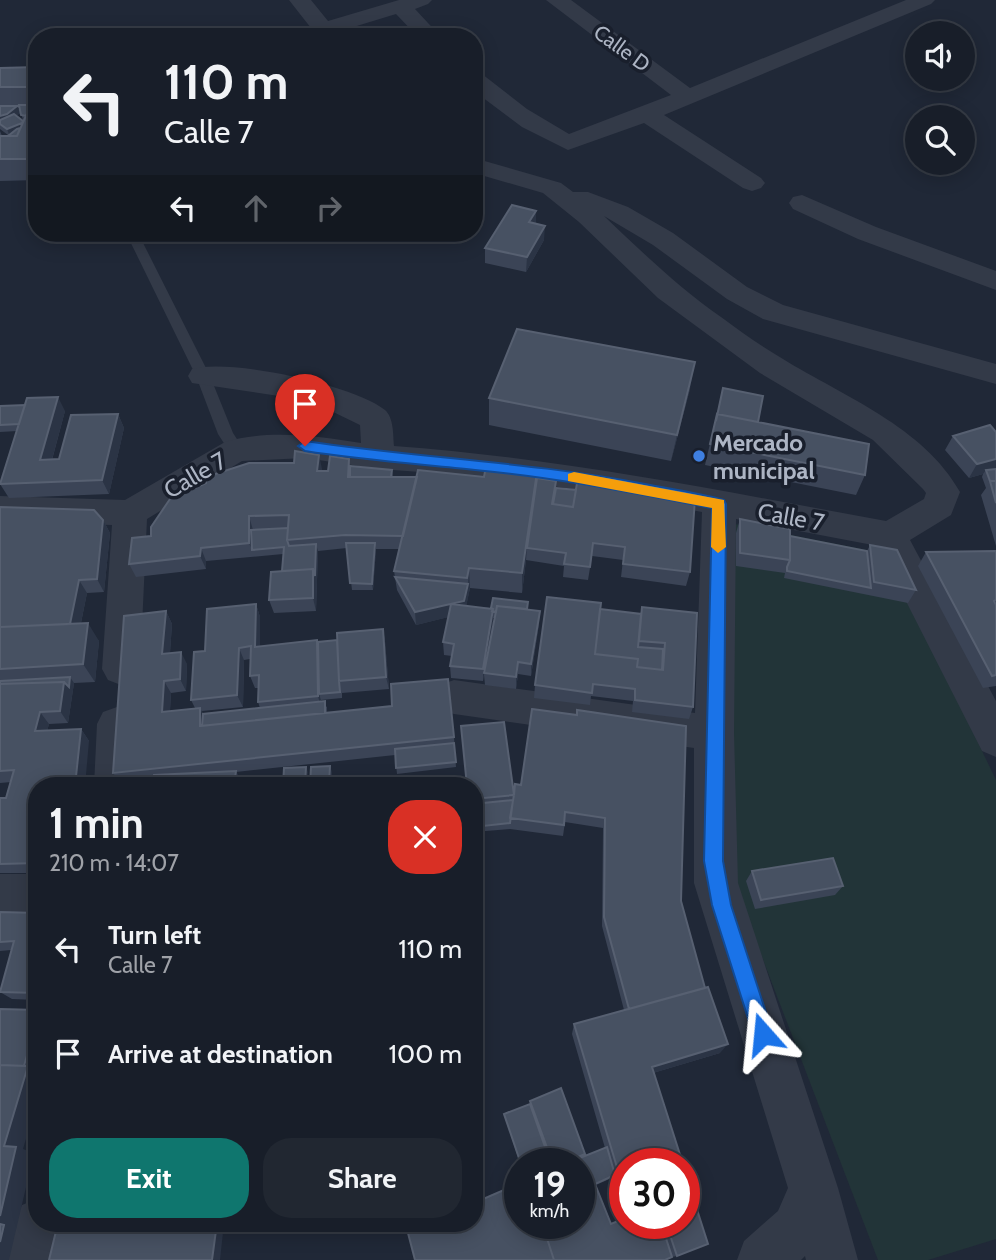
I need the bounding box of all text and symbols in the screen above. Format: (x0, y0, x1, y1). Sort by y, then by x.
street label: Calle D (589, 19, 655, 77)
map controls (905, 21, 975, 175)
button: sound (905, 21, 975, 91)
text: 110 m (164, 52, 288, 111)
icon: left (49, 56, 140, 147)
button: search (905, 105, 975, 175)
text: Calle 7 (164, 112, 254, 151)
icon: left (164, 189, 202, 227)
icon: ahead (237, 189, 275, 227)
icon: right (310, 189, 348, 227)
pin (275, 374, 335, 446)
icon: arrive (286, 385, 324, 423)
place label: Mercado municipal (713, 428, 815, 485)
street label: Calle 7 (159, 446, 231, 504)
marker: Mercado municipal (691, 448, 707, 464)
street label: Calle 7 (755, 497, 827, 537)
text: 1 min (49, 797, 144, 849)
button: close (388, 800, 462, 874)
text: 210 m · 14:07 (49, 849, 179, 877)
text: Turn left (108, 919, 201, 951)
icon: left (49, 930, 87, 968)
text: 110 m (398, 933, 462, 965)
text: Calle 7 (108, 951, 172, 979)
position arrow (726, 997, 800, 1071)
icon: arrive (49, 1035, 87, 1073)
text: Arrive at destination (108, 1038, 333, 1070)
text: 100 m (389, 1038, 462, 1070)
button: Exit (49, 1138, 249, 1218)
button: Share (263, 1138, 462, 1218)
speed limit sign: 30 (609, 1148, 700, 1239)
text: 19 (533, 1163, 566, 1206)
text: km/h (530, 1200, 569, 1222)

